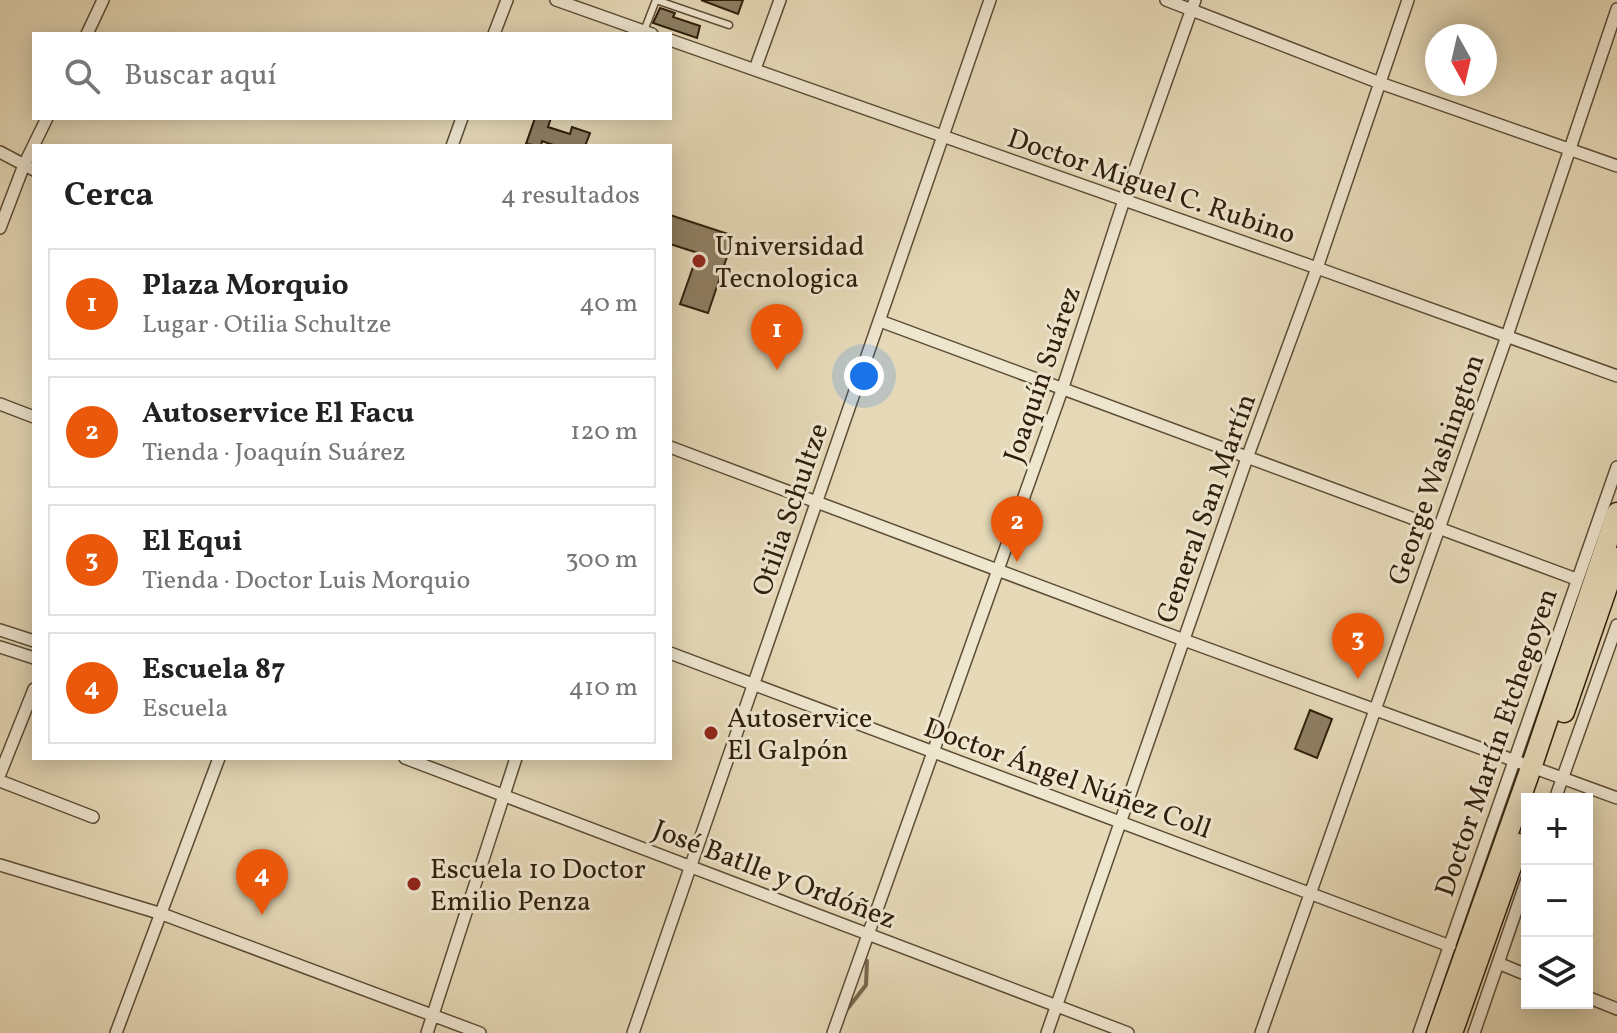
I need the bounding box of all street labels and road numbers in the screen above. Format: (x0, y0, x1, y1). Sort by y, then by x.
street label: Doctor Miguel C. Rubino (1002, 120, 1300, 255)
street label: Joaquín Suárez (995, 281, 1092, 468)
street label: George Washington (1380, 349, 1495, 591)
street label: General San Martín (1148, 389, 1267, 629)
street label: Otilia Schultze (744, 418, 839, 601)
street label: Doctor Martín Etchegoyen (1426, 583, 1569, 902)
street label: Doctor Ángel Núñez Coll (918, 709, 1216, 850)
street label: José Batlle y Ordóñez (647, 811, 901, 940)

